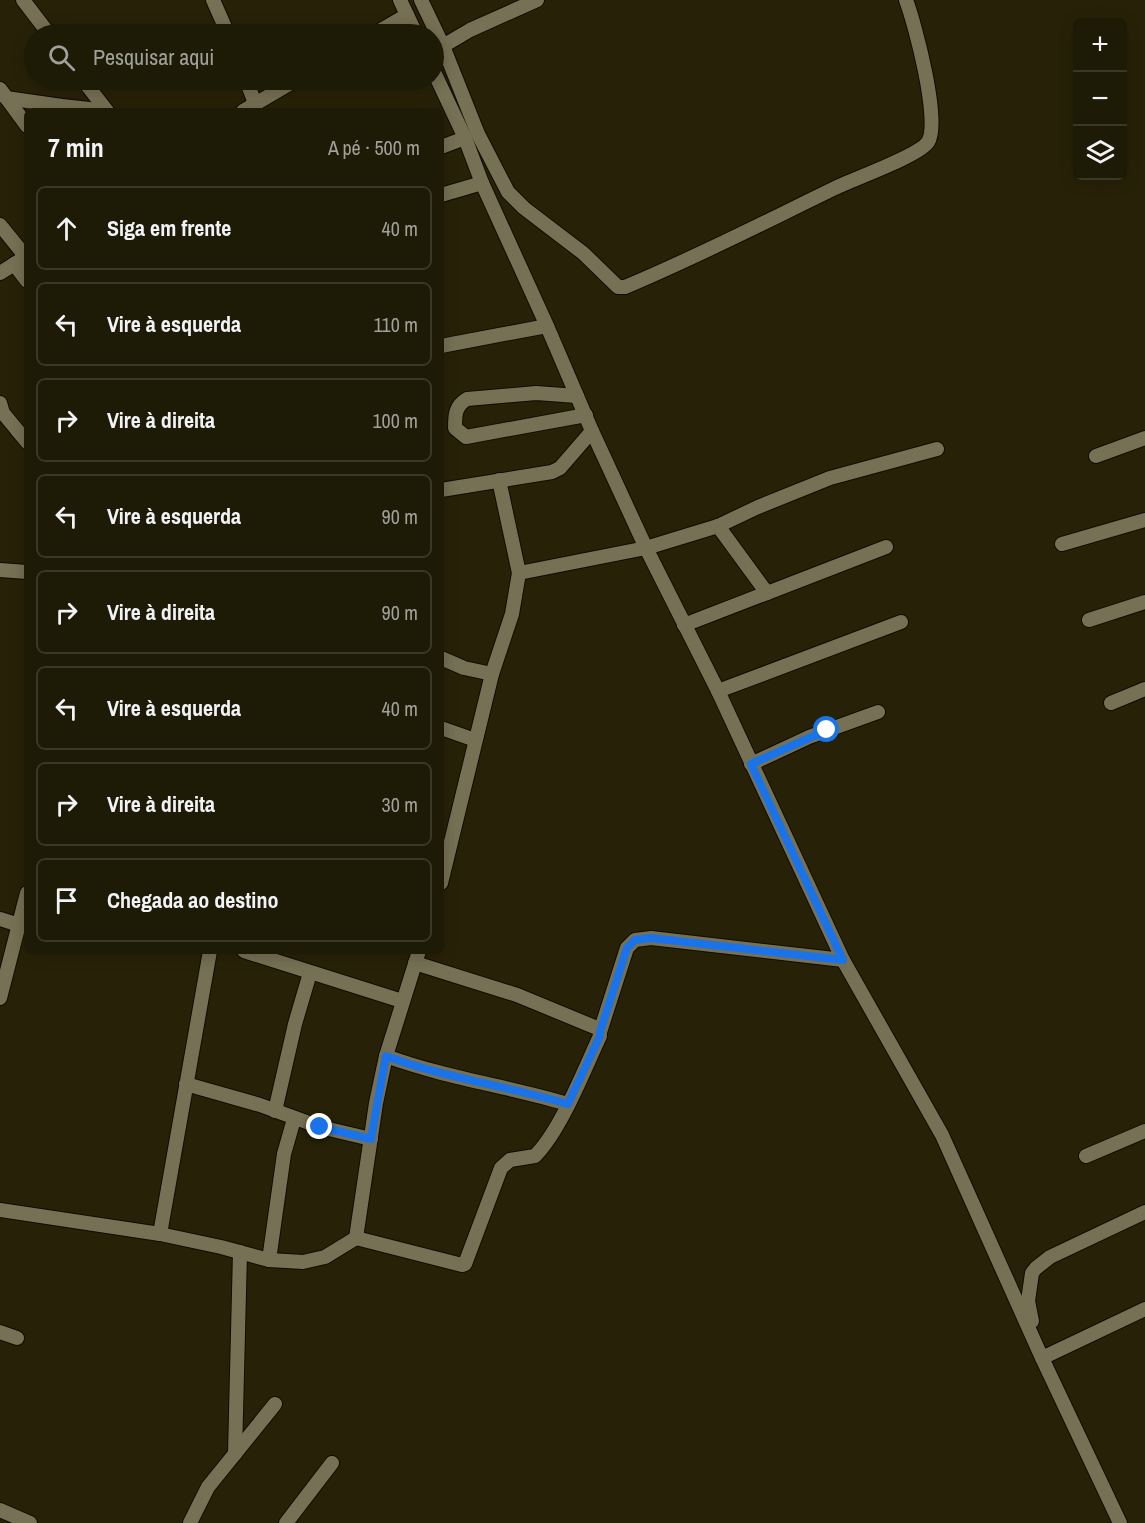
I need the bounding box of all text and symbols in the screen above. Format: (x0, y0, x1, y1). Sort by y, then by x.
map controls (1073, 18, 1127, 180)
button: + (1073, 18, 1127, 72)
search box (24, 24, 444, 90)
icon: search (45, 41, 78, 74)
text: Pesquisar aqui (93, 42, 214, 72)
button: − (1073, 72, 1127, 126)
button: layers (1073, 126, 1127, 180)
text: 7 min (48, 130, 104, 165)
text: A pé · 500 m (328, 134, 420, 161)
icon: ahead (50, 212, 83, 245)
text: Siga em frente (107, 213, 231, 243)
text: 40 m (382, 215, 418, 242)
icon: left (50, 308, 83, 341)
text: Vire à esquerda (107, 309, 241, 339)
text: 110 m (374, 311, 418, 338)
icon: right (50, 404, 83, 437)
text: Vire à direita (107, 405, 215, 435)
text: 100 m (372, 407, 418, 434)
icon: left (50, 500, 83, 533)
text: Vire à esquerda (107, 501, 241, 531)
text: 90 m (382, 503, 418, 530)
icon: right (50, 596, 83, 629)
text: Vire à direita (107, 597, 215, 627)
text: 90 m (382, 599, 418, 626)
icon: left (50, 692, 83, 725)
text: Vire à esquerda (107, 693, 241, 723)
text: 40 m (382, 695, 418, 722)
route start (813, 716, 839, 742)
icon: right (50, 788, 83, 821)
text: Vire à direita (107, 789, 215, 819)
text: 30 m (382, 791, 418, 818)
icon: arrive (50, 884, 83, 917)
text: Chegada ao destino (107, 885, 278, 915)
route end (306, 1113, 332, 1139)

